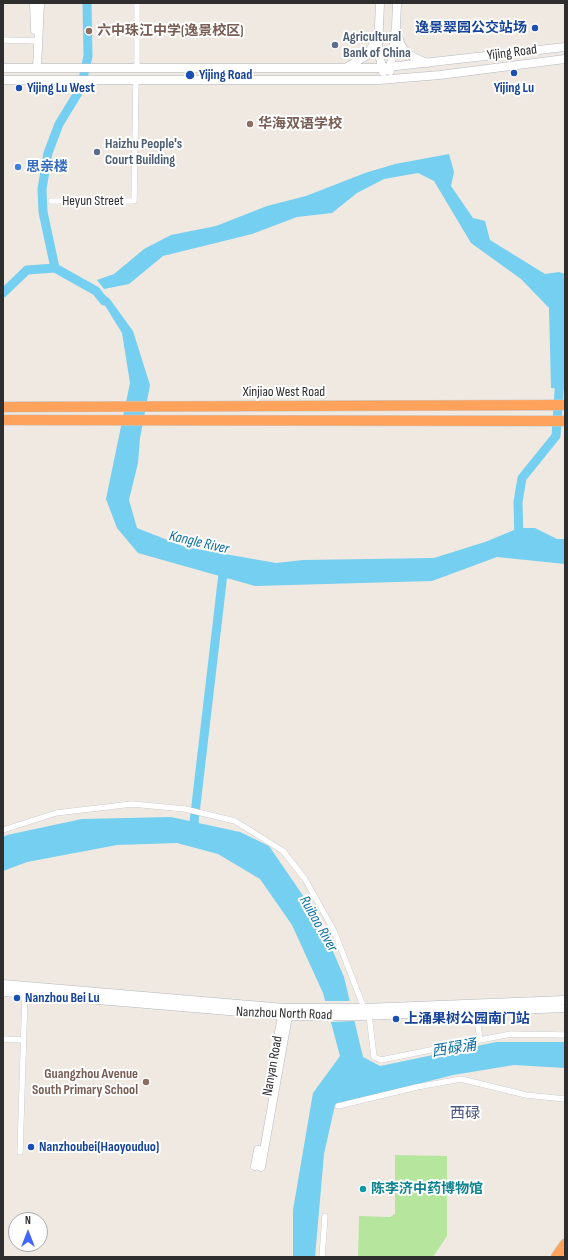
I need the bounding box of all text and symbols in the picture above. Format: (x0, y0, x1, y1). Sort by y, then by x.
place label: 逸景翠园公交站场 (415, 20, 527, 36)
place label: 六中珠江中学(逸景校区) (97, 23, 243, 39)
marker: 逸景翠园公交站场 (530, 23, 540, 33)
marker: 六中珠江中学(逸景校区) (84, 26, 94, 36)
place label: Agricultural Bank of China (343, 29, 411, 62)
marker: Agricultural Bank of China (330, 40, 340, 50)
street label: Yijing Road (486, 42, 538, 64)
place label: Yijing Road (199, 67, 252, 83)
marker: Yijing Lu (509, 68, 519, 78)
marker: Yijing Road (184, 69, 196, 81)
place label: Yijing Lu West (27, 80, 95, 96)
place label: Yijing Lu (494, 80, 534, 96)
marker: Yijing Lu West (14, 83, 24, 93)
place label: 华海双语学校 (258, 116, 342, 132)
marker: 华海双语学校 (245, 119, 255, 129)
place label: Haizhu People's Court Building (105, 136, 182, 168)
marker: Haizhu People's Court Building (92, 147, 102, 157)
place label: 思亲楼 (26, 159, 68, 175)
marker: 思亲楼 (13, 162, 23, 172)
street label: Heyun Street (62, 193, 124, 209)
street label: Xinjiao West Road (243, 384, 325, 400)
water label: Kangle River (167, 527, 231, 559)
water label: Ruibao River (295, 893, 341, 955)
place label: Nanzhou Bei Lu (25, 990, 100, 1006)
marker: Nanzhou Bei Lu (12, 993, 22, 1003)
street label: Nanzhou North Road (236, 1004, 332, 1024)
place label: 上涌果树公园南门站 (404, 1011, 530, 1027)
marker: 上涌果树公园南门站 (391, 1014, 401, 1024)
street label: Nanyan Road (259, 1035, 287, 1097)
water label: 西碌涌 (430, 1037, 478, 1061)
place label: Guangzhou Avenue South Primary School (32, 1066, 138, 1098)
marker: Guangzhou Avenue South Primary School (141, 1077, 151, 1087)
district label: 西碌 (450, 1105, 480, 1123)
place label: Nanzhoubei(Haoyouduo) (39, 1139, 159, 1155)
marker: Nanzhoubei(Haoyouduo) (26, 1142, 36, 1152)
place label: 陈李济中药博物馆 (371, 1181, 483, 1197)
marker: 陈李济中药博物馆 (358, 1184, 368, 1194)
north arrow (8, 1212, 48, 1252)
text: N (25, 1214, 31, 1227)

